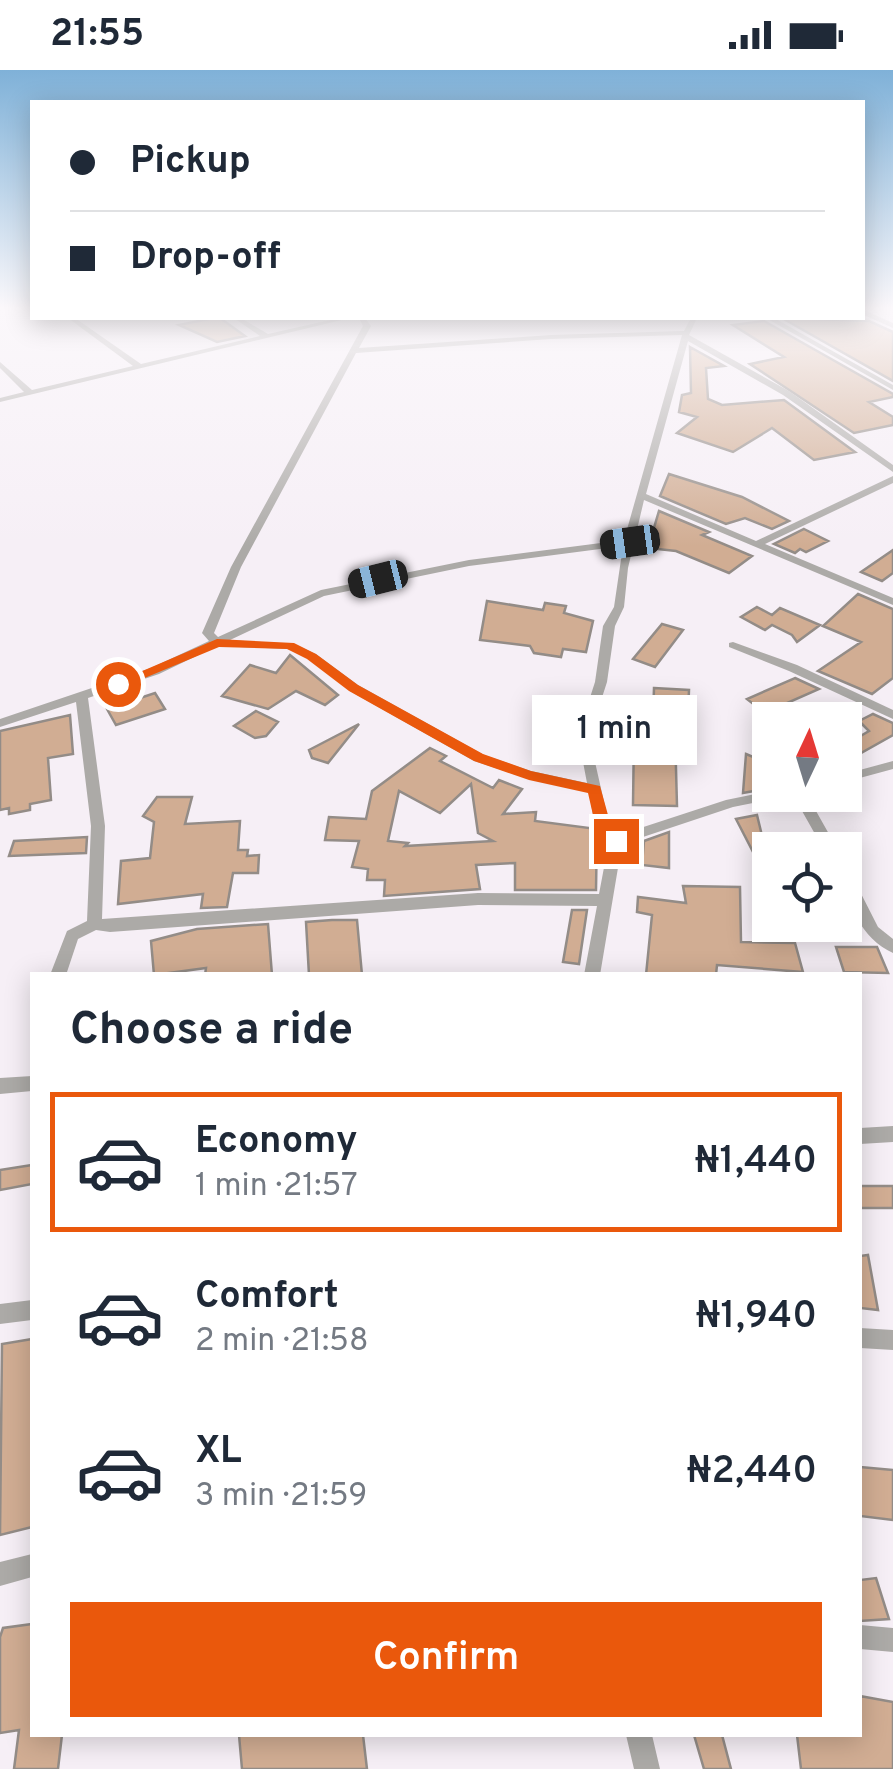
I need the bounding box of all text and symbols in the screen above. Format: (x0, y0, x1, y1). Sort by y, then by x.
text: 21:55 (50, 11, 144, 60)
text: Pickup (130, 138, 251, 187)
text: Drop-off (130, 234, 281, 283)
car (598, 523, 662, 561)
car (345, 557, 411, 601)
route start (96, 662, 141, 707)
callout: 1 min (534, 696, 698, 766)
north arrow (752, 702, 862, 812)
map controls (752, 702, 862, 942)
text: 1 min (577, 710, 652, 750)
route end (594, 819, 639, 864)
button: locate (752, 832, 862, 942)
text: Choose a ride (70, 1003, 353, 1060)
icon: car (75, 1117, 165, 1207)
text: Economy (195, 1118, 357, 1167)
text: ₦1,440 (695, 1138, 817, 1187)
text: 1 min · 21:57 (195, 1167, 358, 1207)
icon: car (75, 1272, 165, 1362)
text: Comfort (195, 1273, 339, 1322)
text: ₦1,940 (696, 1293, 817, 1342)
text: 2 min · 21:58 (195, 1322, 369, 1362)
icon: car (75, 1427, 165, 1517)
text: XL (195, 1428, 242, 1477)
text: ₦2,440 (686, 1448, 817, 1497)
text: 3 min · 21:59 (195, 1477, 367, 1517)
button: Confirm (70, 1602, 822, 1717)

